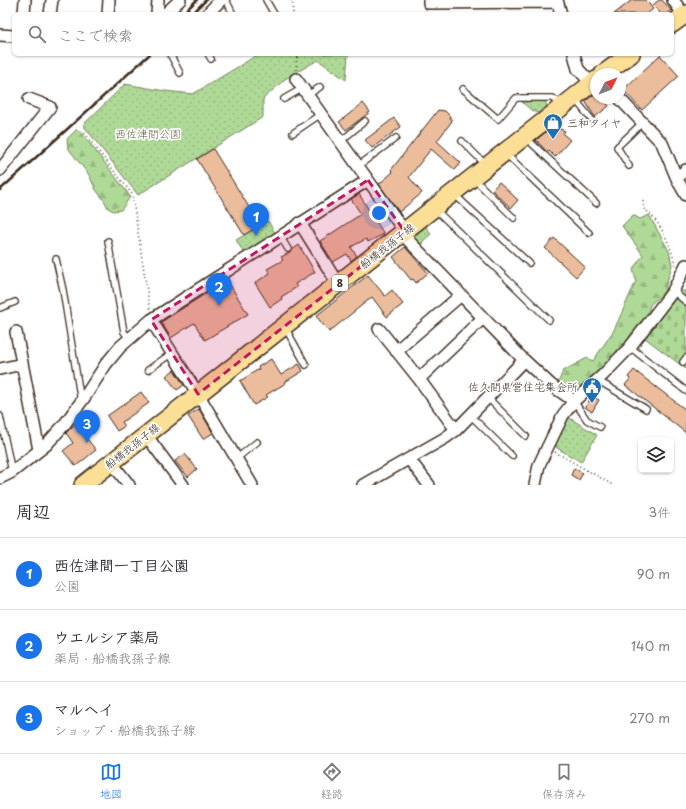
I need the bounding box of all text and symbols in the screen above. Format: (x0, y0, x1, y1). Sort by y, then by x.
search box (12, 12, 674, 56)
icon: search (26, 23, 48, 45)
text: ここで検索 (58, 23, 133, 46)
north arrow (590, 68, 626, 104)
shop icon: 三和タイヤ (542, 112, 564, 140)
place label: 三和タイヤ (567, 114, 622, 131)
park label: 西佐津間公園 (115, 125, 181, 142)
pin: 1 (243, 203, 269, 236)
your location (369, 203, 389, 223)
street label: 船橋我孫子線 (355, 219, 418, 273)
pin: 2 (206, 273, 232, 306)
road number: 8 (332, 275, 348, 291)
public building icon: 佐久間県営住宅集会所 (581, 376, 603, 404)
place label: 佐久間県営住宅集会所 (468, 378, 578, 395)
pin: 3 (74, 410, 100, 443)
street label: 船橋我孫子線 (100, 419, 163, 473)
map controls (638, 437, 674, 473)
button: layers (638, 437, 674, 473)
text: 周辺 (16, 498, 50, 524)
text: 3件 (648, 502, 670, 521)
text: 西佐津間一丁目公園 (54, 553, 189, 576)
text: 1 (26, 564, 32, 583)
text: 90 m (637, 564, 670, 583)
text: 公園 (54, 576, 80, 595)
text: ウエルシア薬局 (54, 625, 159, 648)
text: 2 (24, 636, 34, 655)
text: 140 m (631, 636, 670, 655)
text: 薬局 · 船橋我孫子線 (54, 648, 170, 667)
text: マルヘイ (54, 697, 114, 720)
text: 3 (25, 708, 33, 727)
text: 270 m (629, 708, 670, 727)
text: ショップ · 船橋我孫子線 (54, 720, 196, 739)
tab: 地図 (100, 761, 122, 802)
tab: 経路 (321, 761, 343, 802)
tab: 保存済み (542, 761, 586, 802)

